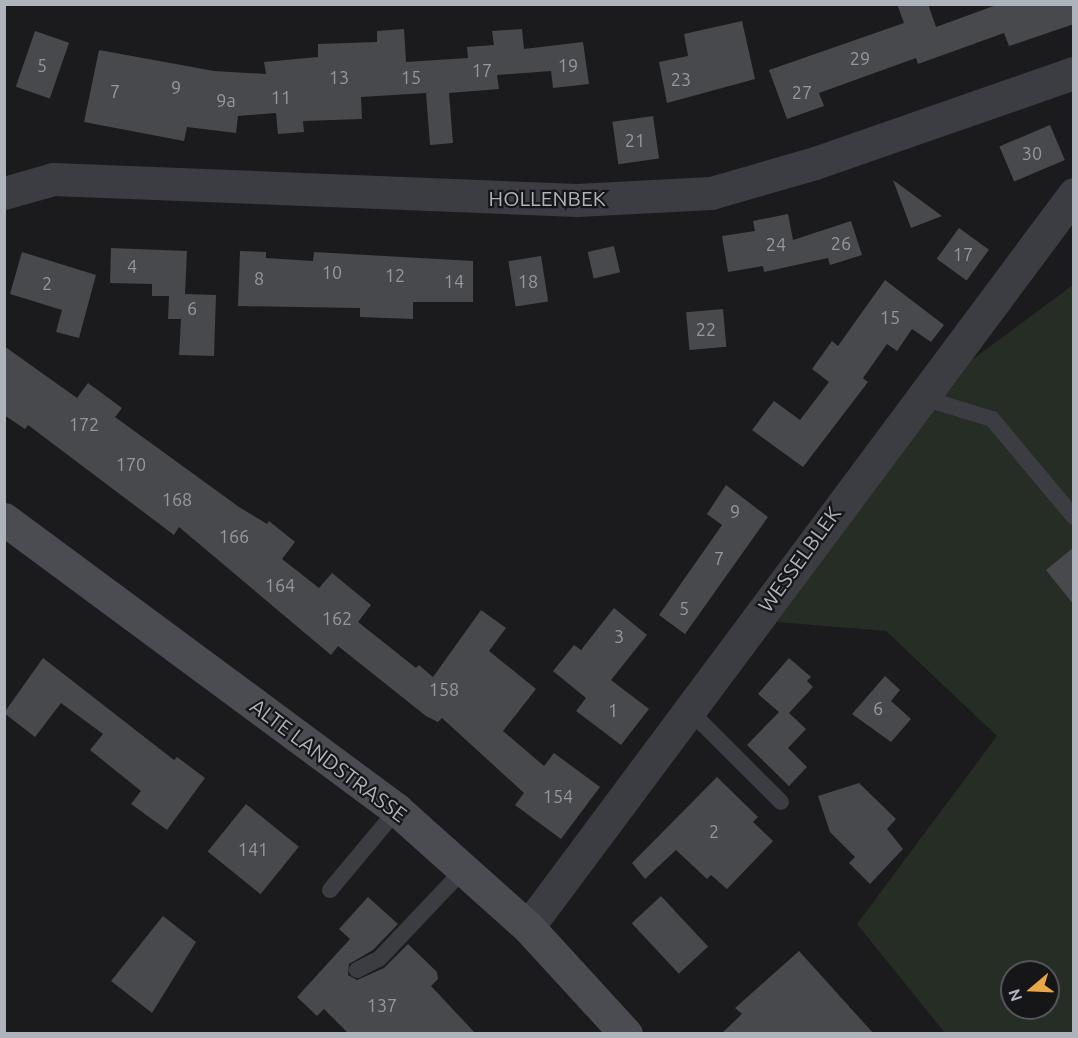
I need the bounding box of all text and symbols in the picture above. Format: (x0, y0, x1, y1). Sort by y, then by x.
house number: 29 (850, 47, 870, 69)
house number: 5 (37, 54, 47, 76)
house number: 19 (558, 54, 578, 76)
house number: 17 (472, 59, 492, 81)
house number: 13 (329, 66, 349, 88)
house number: 15 (401, 66, 421, 88)
house number: 23 (671, 68, 691, 90)
house number: 9 (171, 76, 181, 98)
house number: 7 (110, 80, 120, 102)
house number: 27 (792, 81, 812, 103)
house number: 11 (271, 86, 291, 108)
house number: 9a (216, 89, 236, 111)
house number: 21 (625, 129, 645, 151)
house number: 30 (1022, 142, 1042, 164)
street label: HOLLENBEK (489, 185, 605, 211)
house number: 26 (831, 232, 851, 254)
house number: 24 (766, 233, 786, 255)
house number: 17 (953, 243, 973, 265)
house number: 4 (127, 255, 137, 277)
house number: 10 (322, 261, 342, 283)
house number: 12 (385, 264, 405, 286)
house number: 8 (254, 267, 264, 289)
house number: 14 (444, 270, 464, 292)
house number: 18 (518, 270, 538, 292)
house number: 2 (42, 272, 52, 294)
house number: 6 (187, 297, 197, 319)
house number: 15 (880, 306, 900, 328)
house number: 22 (696, 318, 716, 340)
house number: 172 (69, 413, 99, 435)
house number: 170 (116, 453, 146, 475)
house number: 168 (162, 488, 192, 510)
house number: 9 (730, 500, 740, 522)
street label: WESSELBLEK (752, 501, 846, 617)
house number: 166 (219, 525, 249, 547)
house number: 7 (714, 547, 724, 569)
house number: 164 (265, 574, 295, 596)
house number: 5 (679, 597, 689, 619)
house number: 162 (322, 607, 352, 629)
house number: 3 (614, 625, 624, 647)
house number: 158 (429, 678, 459, 700)
street label: ALTE LANDSTRASSE (246, 693, 412, 827)
house number: 6 (873, 697, 883, 719)
house number: 1 (608, 699, 618, 721)
house number: 154 (543, 785, 573, 807)
house number: 2 (709, 820, 719, 842)
house number: 141 (238, 838, 268, 860)
north arrow (1000, 960, 1060, 1020)
text: N (1004, 987, 1025, 1004)
house number: 137 (367, 994, 397, 1016)

